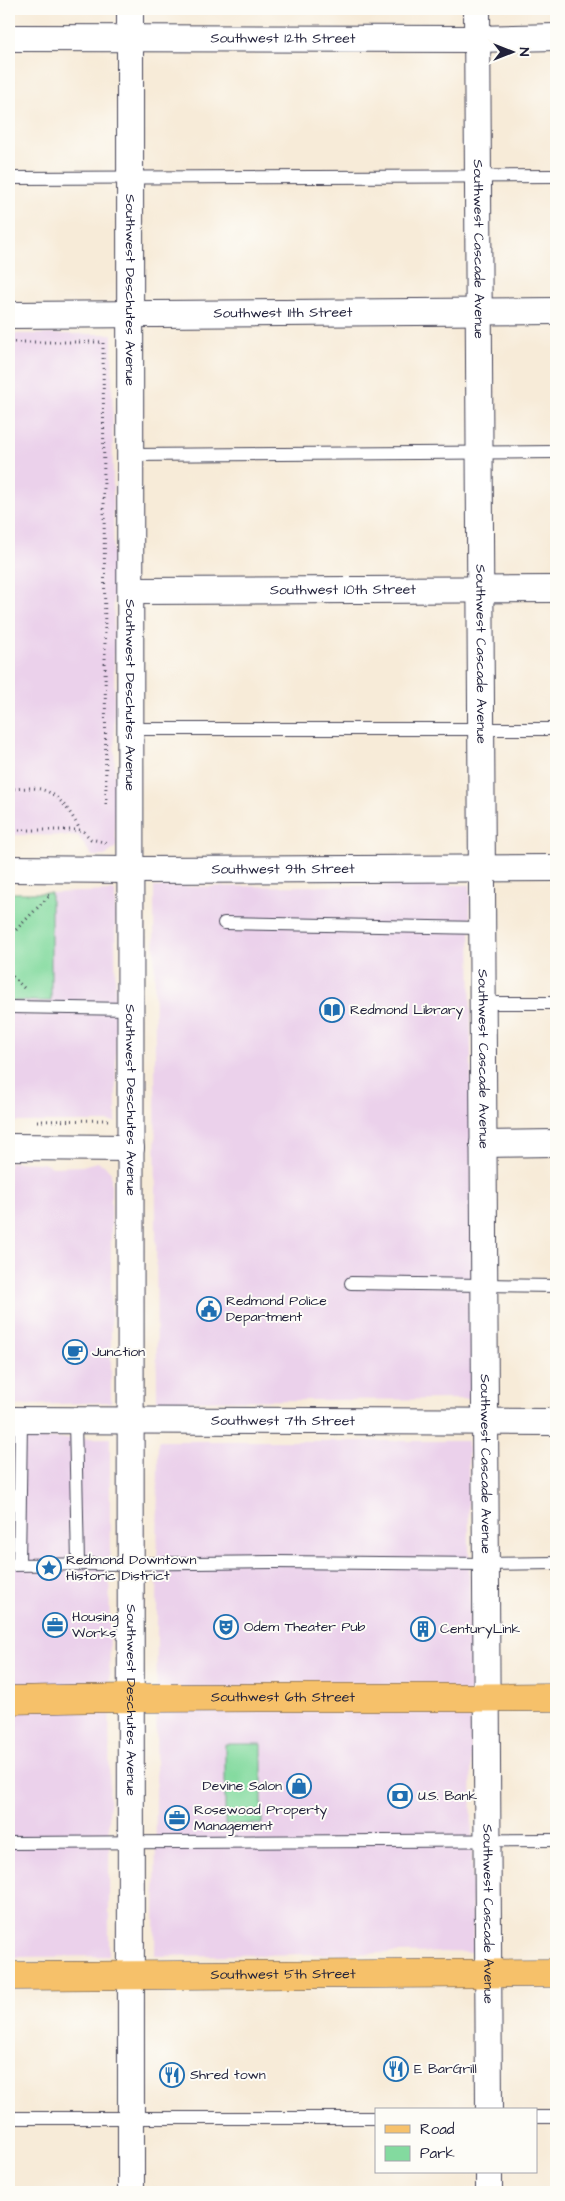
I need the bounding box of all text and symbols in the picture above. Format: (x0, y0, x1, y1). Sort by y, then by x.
street label: Southwest 12th Street (210, 28, 356, 49)
north arrow (488, 28, 538, 78)
text: N (514, 48, 534, 57)
street label: Southwest Cascade Avenue (468, 159, 489, 339)
street label: Southwest Deschutes Avenue (120, 194, 140, 386)
street label: Southwest 11th Street (213, 302, 353, 324)
street label: Southwest Cascade Avenue (470, 564, 491, 744)
street label: Southwest 10th Street (270, 580, 416, 600)
street label: Southwest Deschutes Avenue (120, 599, 140, 791)
street label: Southwest 9th Street (211, 859, 355, 880)
street label: Southwest Cascade Avenue (472, 969, 494, 1149)
library icon: Redmond Library (319, 997, 345, 1023)
place label: Redmond Library (350, 1000, 464, 1020)
street label: Southwest Deschutes Avenue (120, 1004, 141, 1196)
place label: Redmond Police Department (226, 1291, 327, 1327)
public building icon: Redmond Police Department (196, 1296, 222, 1322)
cafe icon: Junction (62, 1339, 88, 1365)
place label: Junction (92, 1342, 145, 1362)
street label: Southwest Cascade Avenue (475, 1374, 496, 1554)
street label: Southwest 7th Street (211, 1411, 355, 1431)
place label: Redmond Downtown Historic District (66, 1550, 196, 1586)
place icon: Redmond Downtown Historic District (36, 1555, 62, 1581)
street label: Southwest Deschutes Avenue (121, 1604, 141, 1796)
place label: Housing Works (72, 1607, 119, 1643)
office icon: Housing Works (42, 1612, 68, 1638)
theatre icon: Odem Theater Pub (213, 1614, 239, 1640)
building icon: CenturyLink (410, 1616, 436, 1642)
place label: Odem Theater Pub (244, 1617, 366, 1637)
place label: CenturyLink (440, 1619, 520, 1639)
street label: Southwest 6th Street (211, 1687, 355, 1708)
shop icon: Devine Salon (286, 1773, 312, 1799)
place label: Devine Salon (203, 1776, 282, 1796)
bank icon: U.S. Bank (387, 1783, 413, 1809)
place label: U.S. Bank (418, 1786, 477, 1806)
place label: Rosewood Property Management (194, 1800, 328, 1836)
office icon: Rosewood Property Management (164, 1805, 190, 1831)
street label: Southwest Cascade Avenue (477, 1824, 498, 2004)
street label: Southwest 5th Street (210, 1964, 356, 1985)
restaurant icon: E BarGrill (383, 2056, 409, 2082)
place label: E BarGrill (414, 2059, 477, 2079)
restaurant icon: Shred town (159, 2062, 185, 2088)
place label: Shred town (190, 2065, 266, 2085)
legend (375, 2108, 538, 2174)
text: Road (420, 2119, 455, 2140)
text: Park (420, 2143, 455, 2164)

